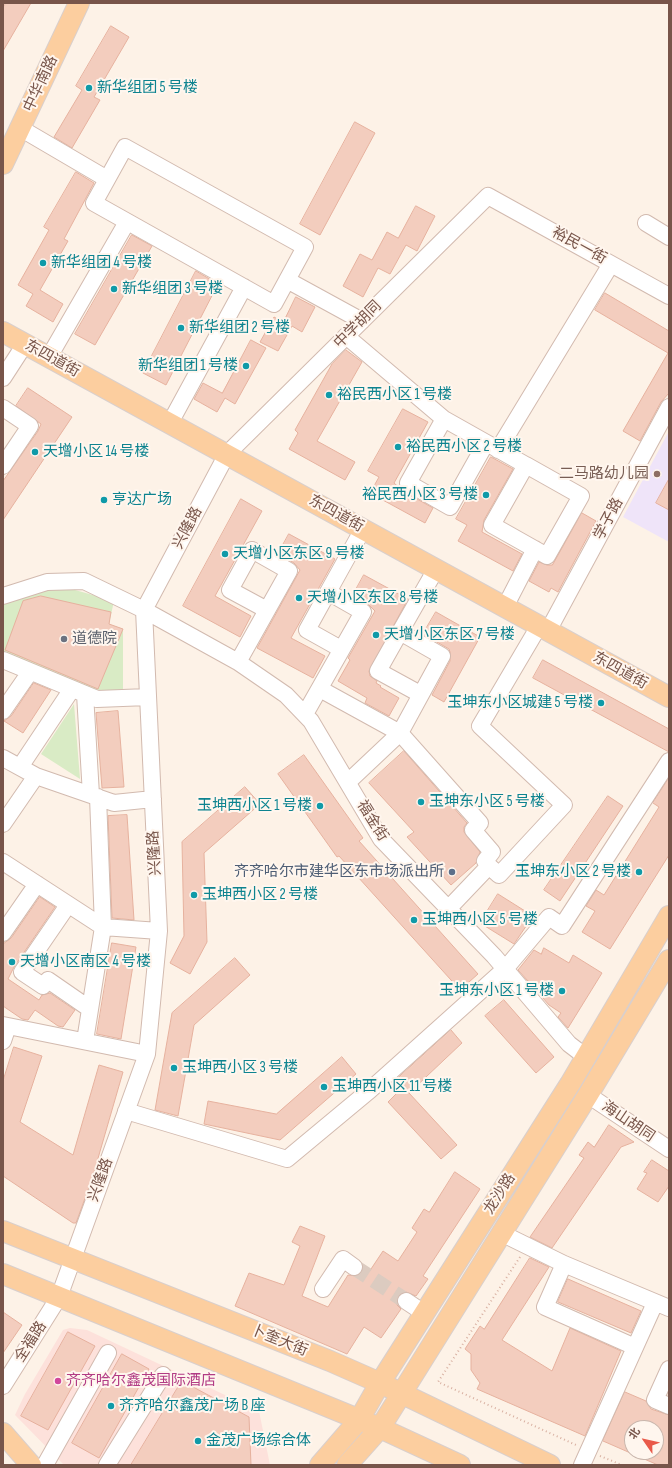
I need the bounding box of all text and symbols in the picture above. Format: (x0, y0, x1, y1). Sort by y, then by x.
street label: 中华南路 (20, 53, 62, 115)
place label: 新华组团 5 号楼 (97, 79, 198, 97)
marker: 新华组团 5 号楼 (84, 83, 94, 93)
street label: 裕民一街 (548, 224, 610, 268)
place label: 新华组团 4 号楼 (51, 254, 152, 272)
marker: 新华组团 4 号楼 (38, 258, 48, 268)
place label: 新华组团 3 号楼 (122, 280, 223, 298)
marker: 新华组团 3 号楼 (109, 284, 119, 294)
street label: 中学胡同 (330, 297, 386, 353)
place label: 新华组团 2 号楼 (189, 319, 290, 337)
marker: 新华组团 2 号楼 (176, 323, 186, 333)
street label: 东四道街 (21, 337, 83, 381)
place label: 新华组团 1 号楼 (138, 357, 238, 375)
marker: 新华组团 1 号楼 (241, 361, 251, 371)
place label: 裕民西小区 1 号楼 (337, 386, 452, 404)
marker: 裕民西小区 1 号楼 (324, 390, 334, 400)
place label: 裕民西小区 2 号楼 (406, 438, 522, 456)
marker: 裕民西小区 2 号楼 (393, 442, 403, 452)
place label: 天增小区 14 号楼 (43, 443, 149, 461)
marker: 天增小区 14 号楼 (30, 447, 40, 457)
place label: 二马路幼儿园 (559, 465, 649, 483)
marker: 二马路幼儿园 (652, 469, 662, 479)
place label: 裕民西小区 3 号楼 (362, 486, 478, 504)
marker: 裕民西小区 3 号楼 (481, 490, 491, 500)
place label: 亨达广场 (112, 491, 172, 509)
street label: 东四道街 (305, 492, 367, 536)
marker: 亨达广场 (99, 495, 109, 505)
street label: 学子路 (590, 495, 628, 543)
street label: 兴隆路 (169, 504, 207, 552)
place label: 天增小区东区 9 号楼 (233, 545, 364, 563)
marker: 天增小区东区 9 号楼 (220, 549, 230, 559)
place label: 天增小区东区 8 号楼 (307, 589, 438, 607)
marker: 天增小区东区 8 号楼 (294, 593, 304, 603)
place label: 天增小区东区 7 号楼 (384, 626, 515, 644)
place label: 道德院 (72, 630, 117, 648)
marker: 天增小区东区 7 号楼 (371, 630, 381, 640)
marker: 道德院 (59, 634, 69, 644)
street label: 东四道街 (589, 649, 651, 693)
place label: 玉坤东小区城建 5 号楼 (447, 694, 593, 712)
marker: 玉坤东小区城建 5 号楼 (596, 698, 606, 708)
place label: 玉坤东小区 5 号楼 (429, 793, 545, 811)
place label: 玉坤西小区 1 号楼 (197, 797, 312, 815)
street label: 福金街 (352, 797, 392, 845)
marker: 玉坤东小区 5 号楼 (416, 797, 426, 807)
marker: 玉坤西小区 1 号楼 (315, 801, 325, 811)
street label: 兴隆路 (145, 830, 165, 876)
place label: 齐齐哈尔市建华区东市场派出所 (234, 863, 444, 881)
place label: 玉坤东小区 2 号楼 (515, 863, 631, 881)
marker: 齐齐哈尔市建华区东市场派出所 (447, 867, 457, 877)
marker: 玉坤东小区 2 号楼 (634, 867, 644, 877)
place label: 玉坤西小区 2 号楼 (202, 886, 318, 904)
marker: 玉坤西小区 2 号楼 (189, 890, 199, 900)
place label: 玉坤西小区 5 号楼 (422, 911, 538, 929)
marker: 玉坤西小区 5 号楼 (409, 915, 419, 925)
place label: 天增小区南区 4 号楼 (20, 953, 151, 971)
marker: 天增小区南区 4 号楼 (7, 957, 17, 967)
place label: 玉坤东小区 1 号楼 (439, 982, 554, 1000)
marker: 玉坤东小区 1 号楼 (557, 986, 567, 996)
place label: 玉坤西小区 3 号楼 (182, 1059, 298, 1077)
marker: 玉坤西小区 3 号楼 (169, 1063, 179, 1073)
place label: 玉坤西小区 11 号楼 (332, 1078, 452, 1096)
marker: 玉坤西小区 11 号楼 (319, 1082, 329, 1092)
street label: 海山胡同 (598, 1098, 658, 1146)
street label: 兴隆路 (85, 1156, 117, 1204)
street label: 龙沙路 (480, 1170, 520, 1218)
street label: 全福路 (11, 1318, 51, 1366)
street label: 卜奎大街 (248, 1321, 310, 1361)
place label: 齐齐哈尔鑫茂国际酒店 (66, 1372, 216, 1390)
marker: 齐齐哈尔鑫茂国际酒店 (53, 1376, 63, 1386)
place label: 齐齐哈尔鑫茂广场 B 座 (119, 1397, 265, 1415)
marker: 齐齐哈尔鑫茂广场 B 座 (106, 1401, 116, 1411)
north arrow (624, 1420, 664, 1460)
text: 北 (626, 1425, 643, 1442)
place label: 金茂广场综合体 (206, 1432, 311, 1450)
marker: 金茂广场综合体 (193, 1436, 203, 1446)

